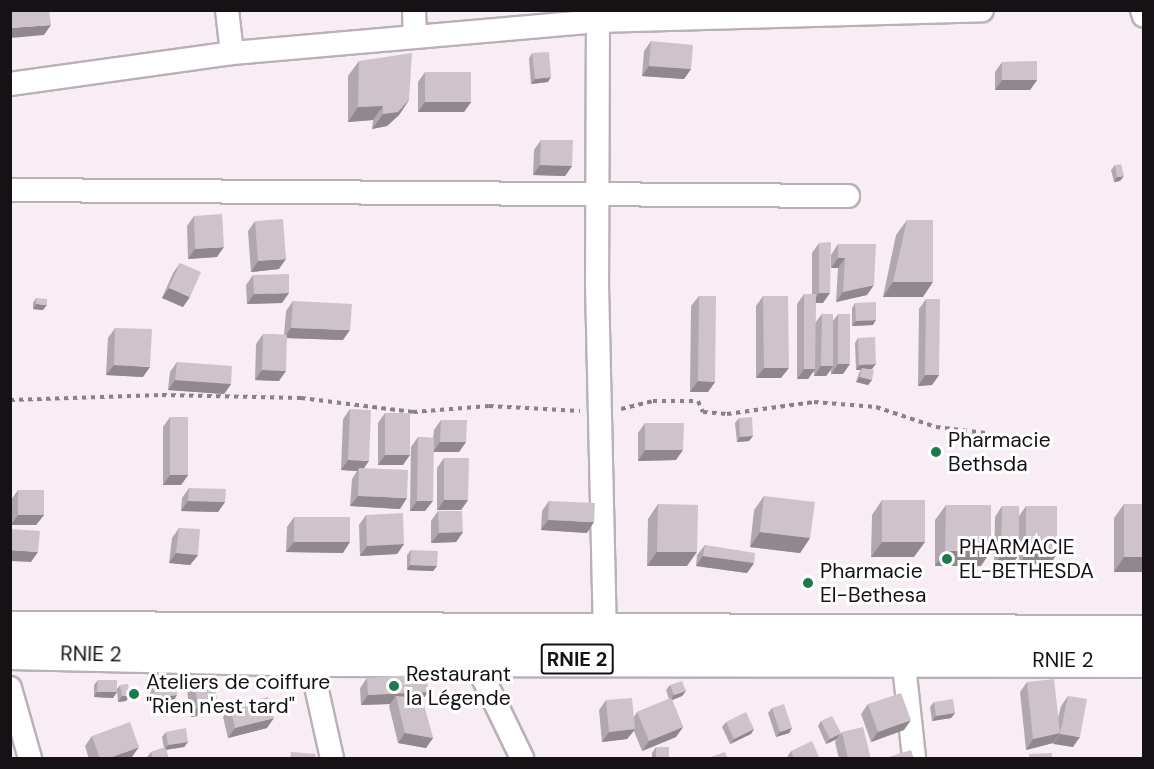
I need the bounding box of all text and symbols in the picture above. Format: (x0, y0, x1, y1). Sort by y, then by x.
place label: Pharmacie Bethsda (948, 427, 1051, 477)
marker: Pharmacie Bethsda (929, 445, 943, 459)
place label: PHARMACIE EL-BETHESDA (959, 534, 1094, 584)
marker: PHARMACIE EL-BETHESDA (940, 552, 954, 566)
place label: Pharmacie El-Bethesa (820, 558, 926, 608)
marker: Pharmacie El-Bethesa (801, 576, 815, 590)
street label: RNIE 2 (60, 641, 122, 667)
road number: RNIE 2 (540, 642, 614, 676)
street label: RNIE 2 (1032, 647, 1094, 673)
place label: Restaurant la Légende (406, 661, 511, 711)
place label: Ateliers de coiffure "Rien n'est tard" (146, 669, 330, 719)
marker: Restaurant la Légende (387, 679, 401, 693)
marker: Ateliers de coiffure "Rien n'est tard" (127, 687, 141, 701)

